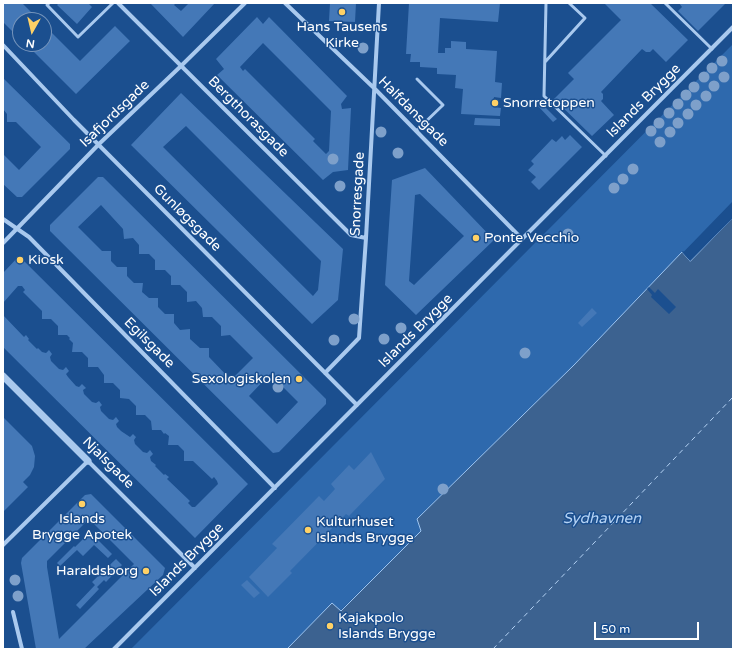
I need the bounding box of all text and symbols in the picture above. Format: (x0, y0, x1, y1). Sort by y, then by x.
marker: Hans Tausens Kirke (337, 7, 347, 17)
north arrow (12, 12, 52, 52)
place label: Hans Tausens Kirke (297, 19, 387, 52)
text: N (25, 36, 36, 50)
street label: Islands Brygge (604, 61, 684, 141)
street label: Bergthorasgade (204, 73, 292, 161)
street label: Halfdansgade (374, 73, 452, 151)
street label: Isafjordsgade (77, 77, 153, 151)
place label: Snorretoppen (503, 95, 595, 111)
marker: Snorretoppen (490, 98, 500, 108)
street label: Snorresgade (347, 152, 369, 236)
street label: Gunløgsgade (150, 181, 224, 255)
place label: Ponte Vecchio (484, 230, 579, 246)
marker: Ponte Vecchio (471, 233, 481, 243)
place label: Kiosk (28, 252, 64, 268)
marker: Kiosk (15, 255, 25, 265)
street label: Islands Brygge (376, 291, 456, 371)
street label: Egilsgade (120, 314, 178, 372)
place label: Sexologiskolen (192, 371, 291, 387)
marker: Sexologiskolen (294, 374, 304, 384)
street label: Njalsgade (79, 434, 137, 492)
marker: Islands Brygge Apotek (77, 499, 87, 509)
water label: Sydhavnen (563, 510, 641, 528)
place label: Islands Brygge Apotek (32, 511, 132, 544)
place label: Kulturhuset Islands Brygge (316, 514, 414, 546)
street label: Islands Brygge (147, 520, 227, 600)
marker: Kulturhuset Islands Brygge (303, 525, 313, 535)
place label: Haraldsborg (56, 563, 138, 579)
marker: Haraldsborg (141, 566, 151, 576)
place label: Kajakpolo Islands Brygge (338, 610, 436, 642)
scale bar (596, 614, 701, 640)
marker: Kajakpolo Islands Brygge (325, 621, 335, 631)
text: 50 m (601, 622, 630, 636)

